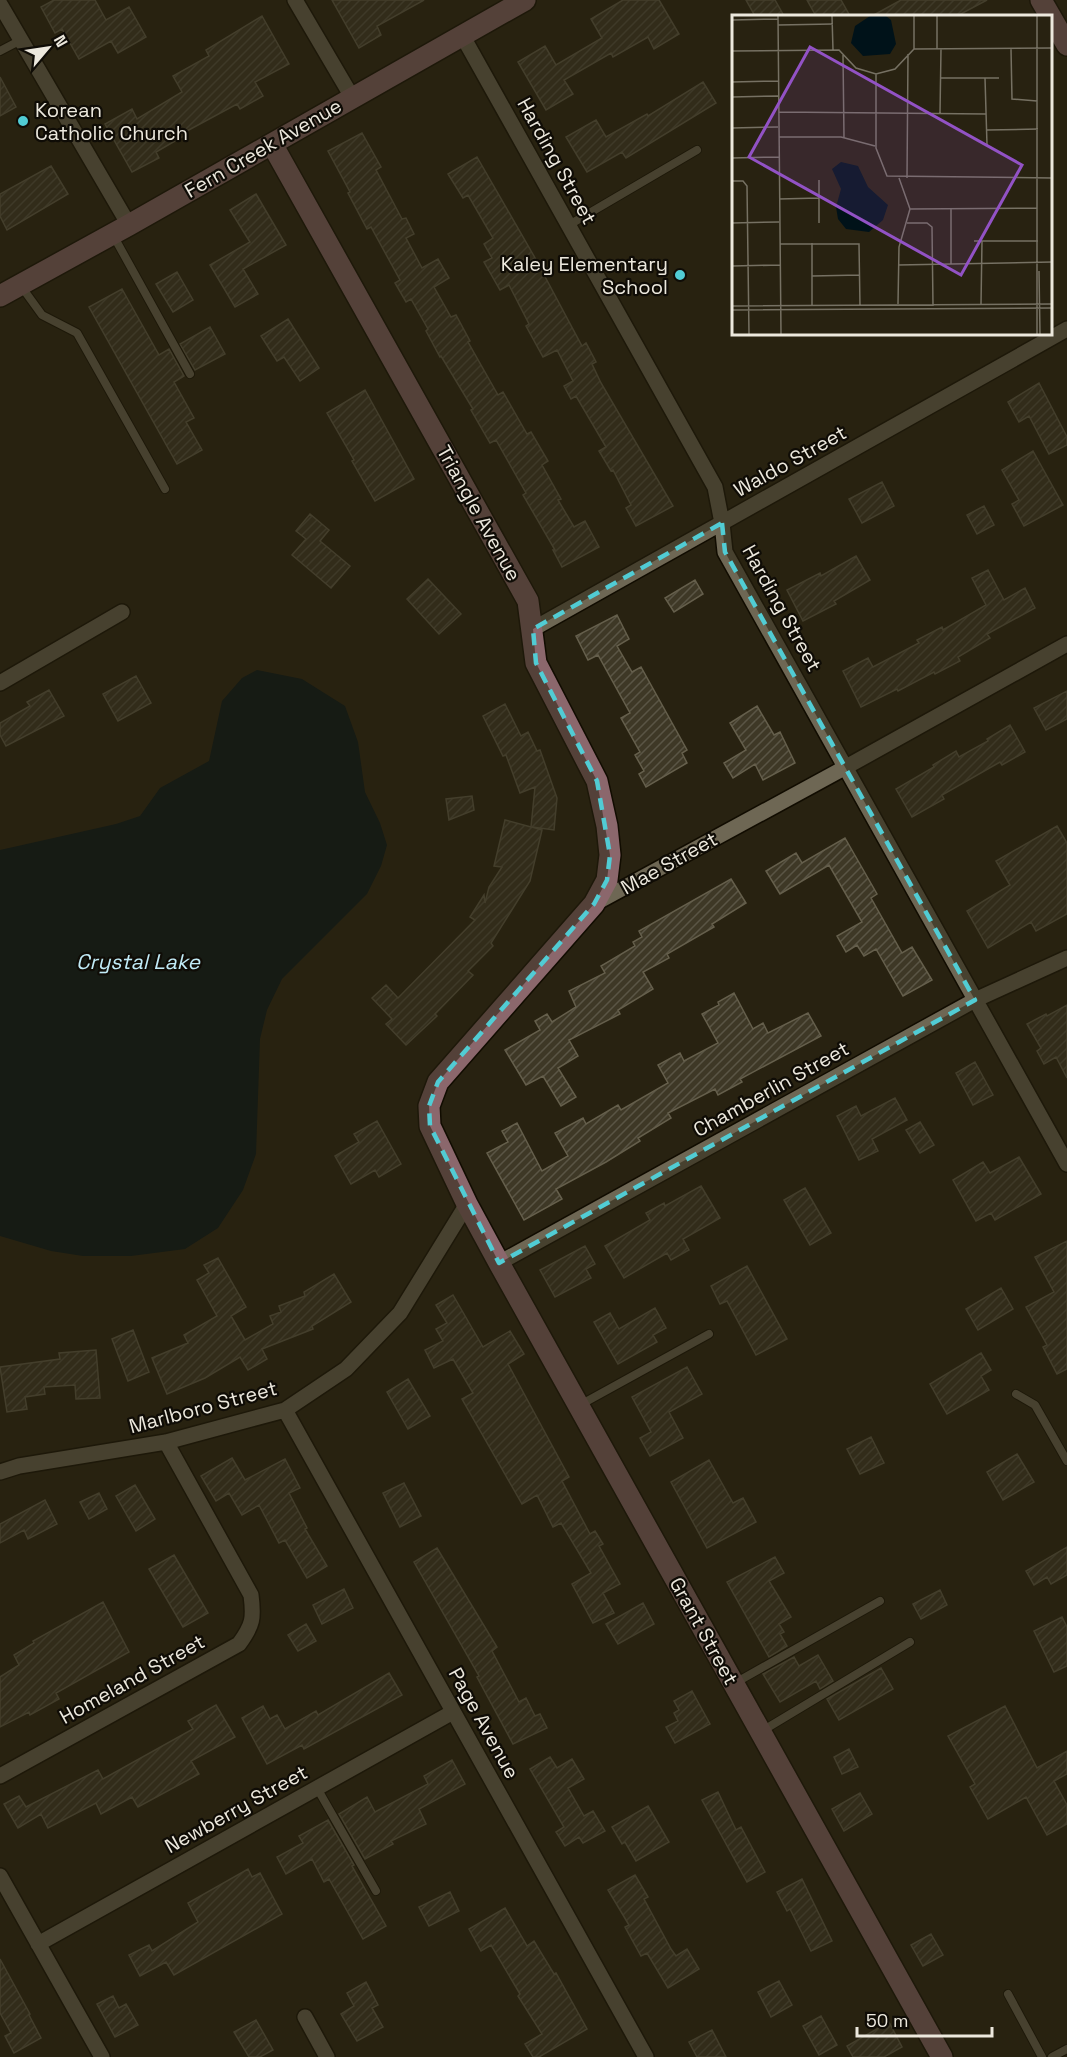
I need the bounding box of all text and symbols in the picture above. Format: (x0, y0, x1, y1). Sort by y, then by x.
inset map (732, 15, 1052, 334)
north arrow (18, 18, 78, 78)
text: N (49, 31, 72, 51)
street label: Fern Creek Avenue (180, 92, 346, 204)
street label: Harding Street (511, 93, 603, 229)
place label: Korean Catholic Church (35, 97, 188, 146)
marker: Korean Catholic Church (16, 114, 30, 128)
place label: Kaley Elementary School (501, 251, 668, 300)
marker: Kaley Elementary School (673, 268, 687, 282)
street label: Waldo Street (729, 419, 851, 503)
street label: Triangle Avenue (431, 440, 527, 586)
street label: Harding Street (736, 540, 828, 676)
street label: Mae Street (616, 826, 722, 900)
water label: Crystal Lake (76, 948, 202, 975)
street label: Chamberlin Street (688, 1035, 854, 1143)
street label: Marlboro Street (126, 1375, 280, 1439)
street label: Grant Street (664, 1573, 744, 1689)
street label: Homeland Street (55, 1628, 209, 1730)
street label: Page Avenue (443, 1663, 525, 1783)
street label: Newberry Street (160, 1759, 312, 1859)
scale bar (857, 2000, 992, 2038)
text: 50 m (866, 2009, 908, 2032)

